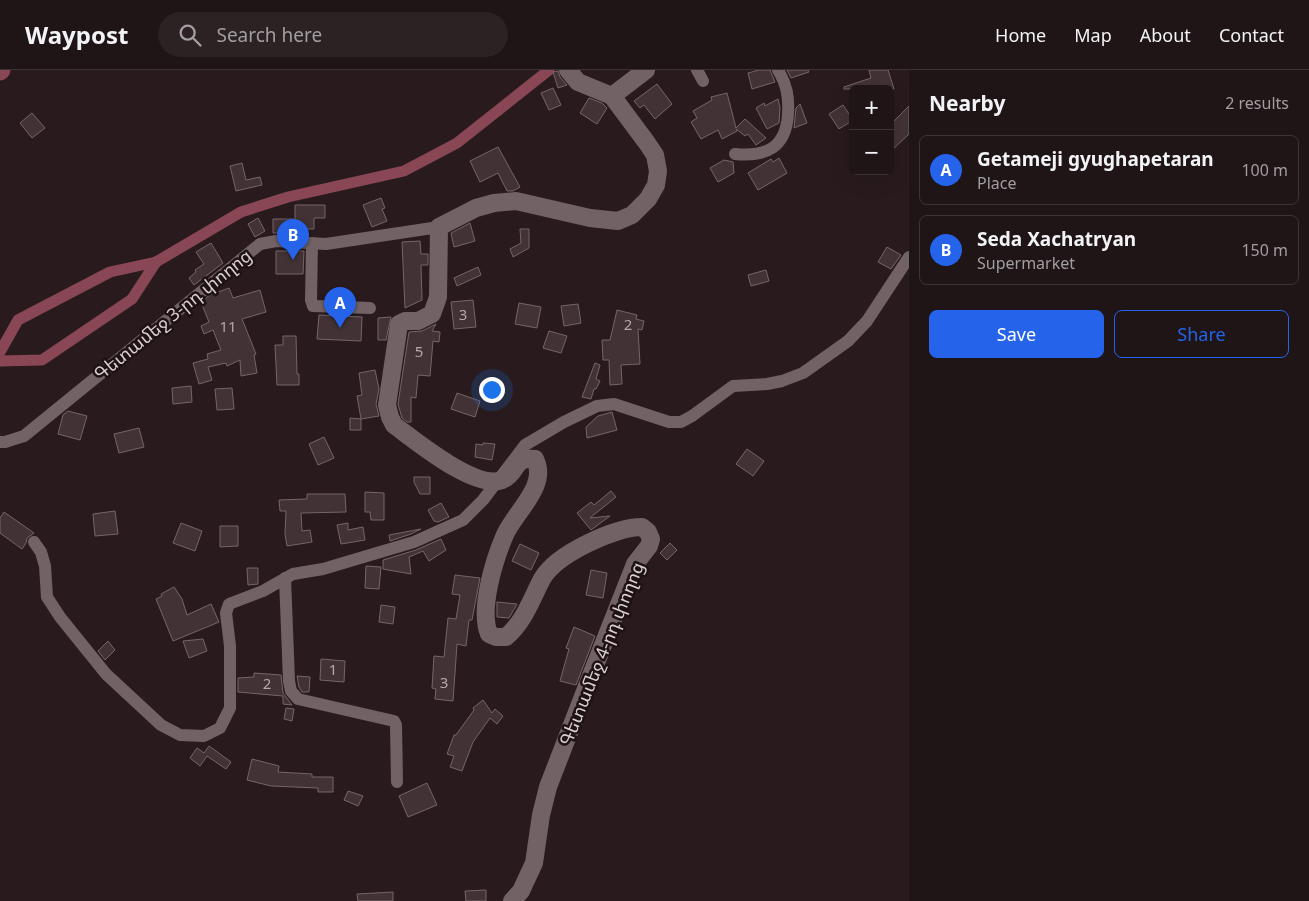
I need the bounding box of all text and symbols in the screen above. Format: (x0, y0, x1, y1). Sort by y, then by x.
search box (158, 12, 508, 57)
text: Waypost (25, 18, 128, 51)
icon: search (176, 21, 204, 49)
text: Search here (216, 22, 322, 48)
text: Home (995, 23, 1046, 47)
text: Map (1074, 23, 1112, 47)
text: About (1140, 23, 1191, 47)
text: Contact (1219, 23, 1284, 47)
map controls (849, 85, 894, 175)
button: + (849, 85, 894, 130)
text: Nearby (929, 89, 1005, 117)
text: 2 results (1225, 92, 1289, 114)
button: − (849, 130, 894, 175)
text: Getameji gyughapetaran (977, 146, 1214, 172)
text: A (940, 159, 952, 181)
text: 100 m (1241, 159, 1288, 181)
text: Place (977, 172, 1017, 194)
pin: B (277, 219, 309, 260)
text: Seda Xachatryan (977, 226, 1136, 252)
text: B (941, 239, 951, 261)
text: 150 m (1241, 239, 1288, 261)
street label: Գետամեջ 3-րդ փողոց (89, 243, 256, 385)
text: Supermarket (977, 252, 1075, 274)
pin: A (324, 287, 356, 328)
house number: 3 (459, 304, 467, 324)
button: Save (929, 310, 1104, 358)
button: Share (1114, 310, 1289, 358)
house number: 2 (624, 314, 632, 334)
house number: 11 (219, 316, 237, 336)
house number: 5 (415, 341, 423, 361)
your location (479, 377, 505, 403)
street label: Գետամեջ 4-րդ փողոց (553, 558, 649, 749)
house number: 1 (329, 659, 337, 679)
house number: 3 (440, 672, 448, 692)
house number: 2 (263, 673, 271, 693)

